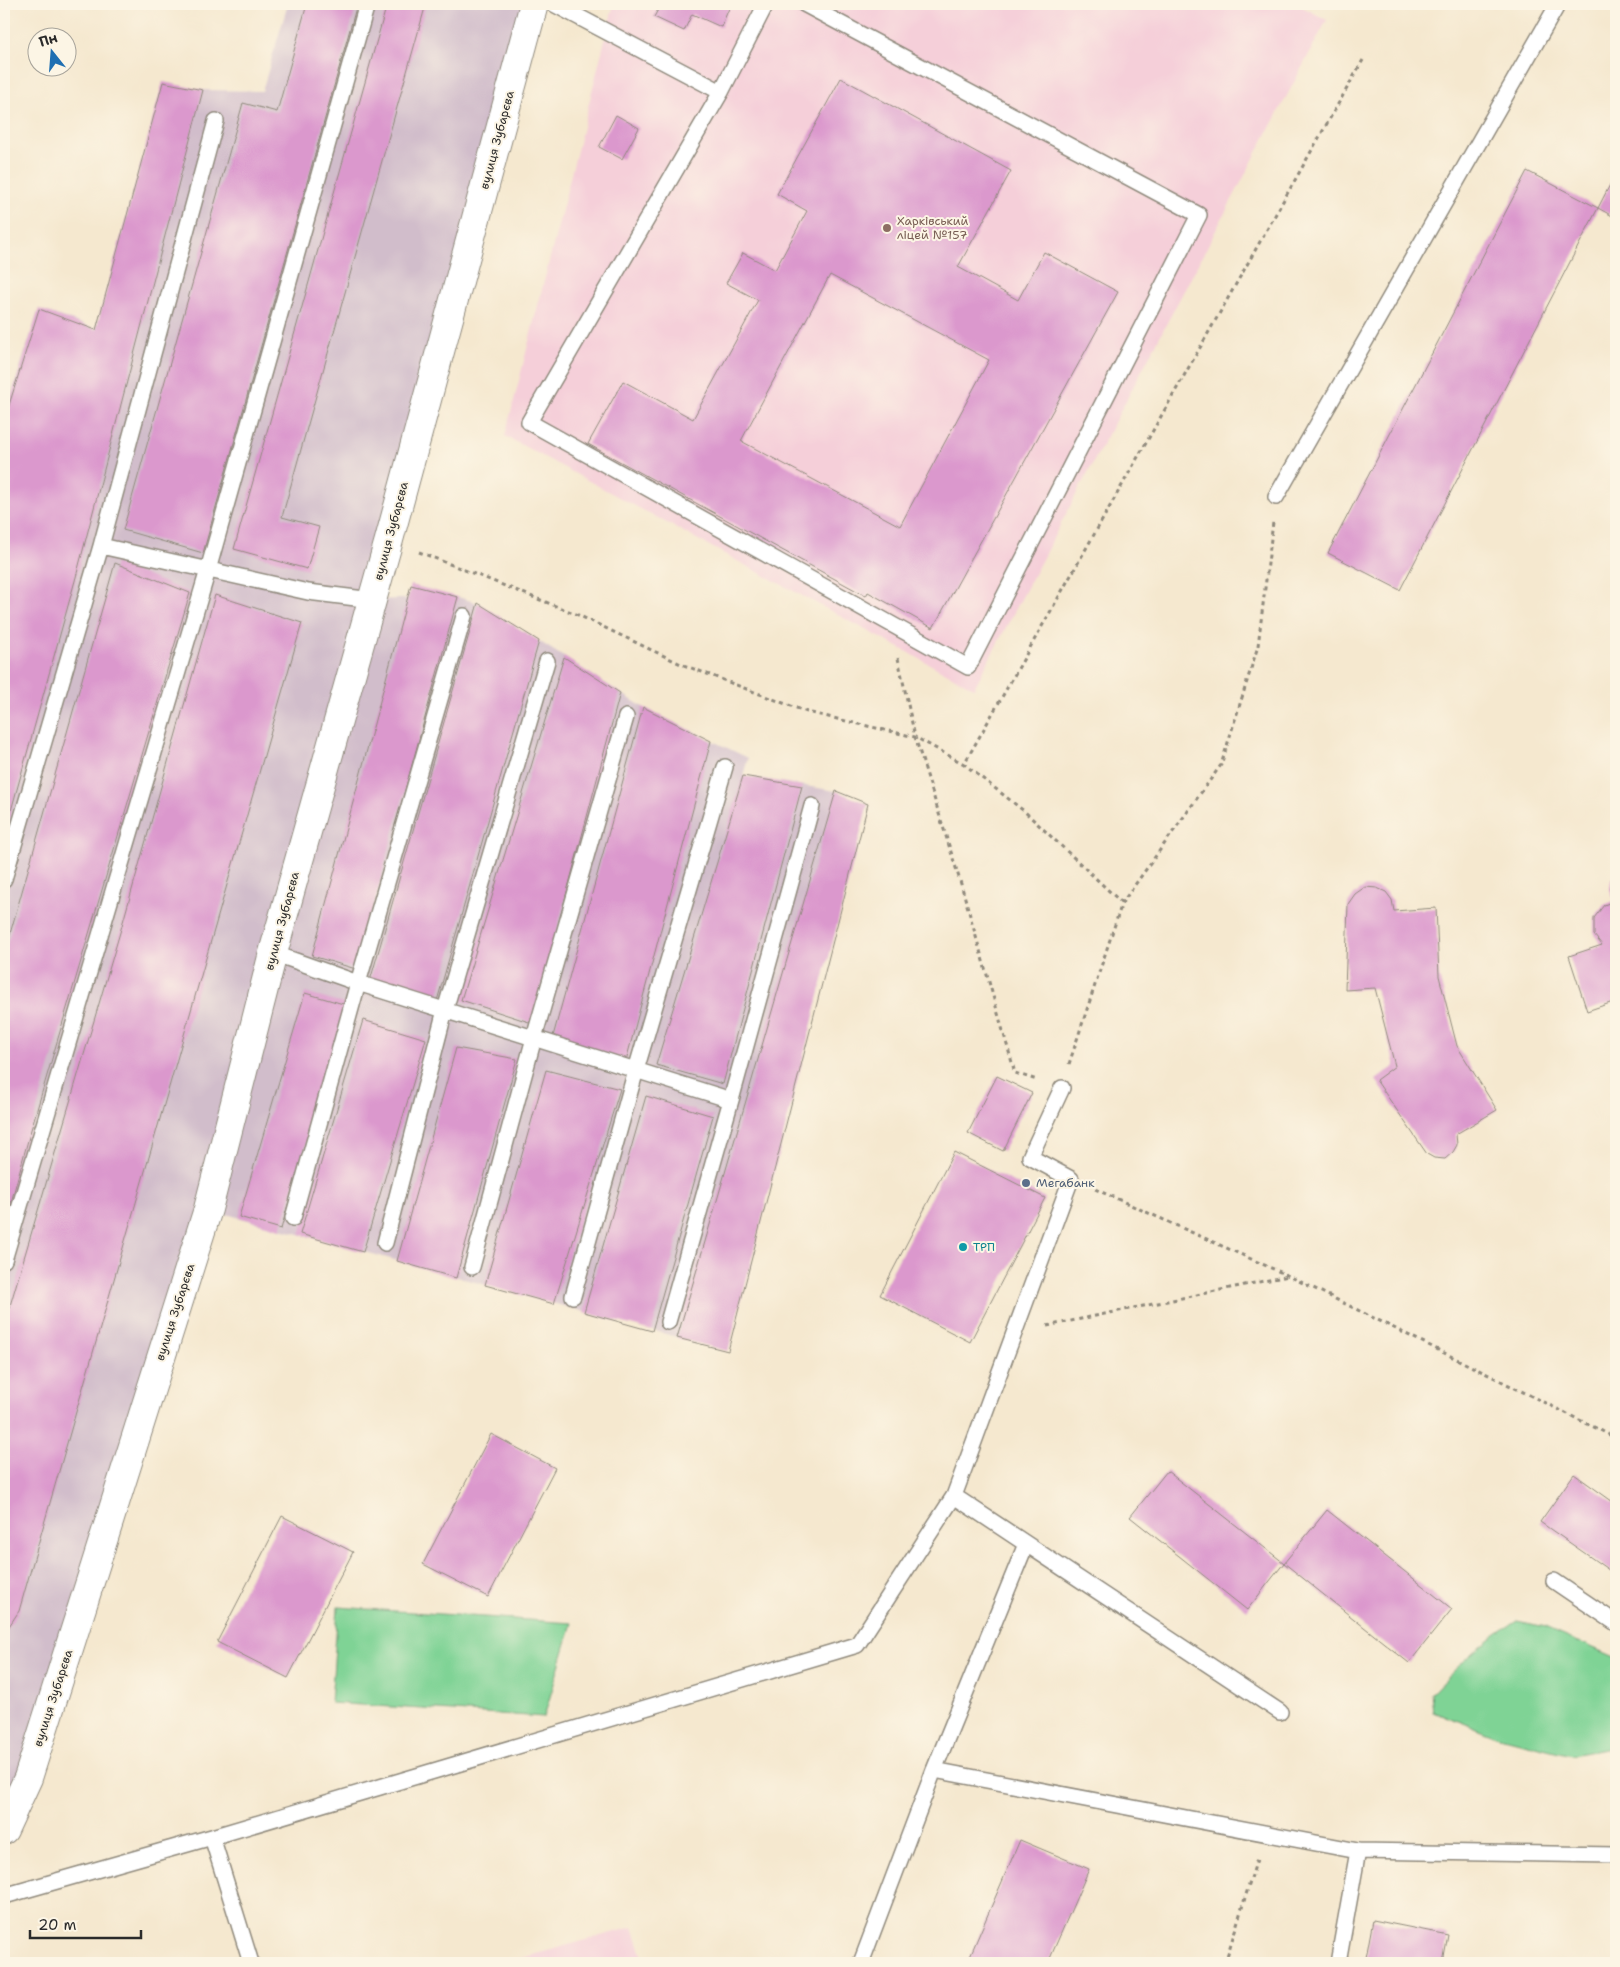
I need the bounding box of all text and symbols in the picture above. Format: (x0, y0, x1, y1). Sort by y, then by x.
north arrow (28, 28, 78, 78)
text: Пн (37, 28, 60, 51)
street label: вулиця Зубарєва (476, 89, 518, 191)
place label: Харківський ліцей №157 (897, 213, 969, 243)
marker: Харківський ліцей №157 (881, 222, 893, 234)
street label: вулиця Зубарєва (370, 480, 412, 582)
street label: вулиця Зубарєва (261, 870, 303, 972)
place label: Мегабанк (1036, 1175, 1095, 1191)
marker: Мегабанк (1020, 1177, 1032, 1189)
place label: ТРП (973, 1239, 995, 1255)
marker: ТРП (957, 1241, 969, 1253)
street label: вулиця Зубарєва (152, 1261, 198, 1363)
street label: вулиця Зубарєва (30, 1647, 76, 1749)
scale bar (30, 1907, 141, 1939)
text: 20 m (38, 1915, 77, 1935)

